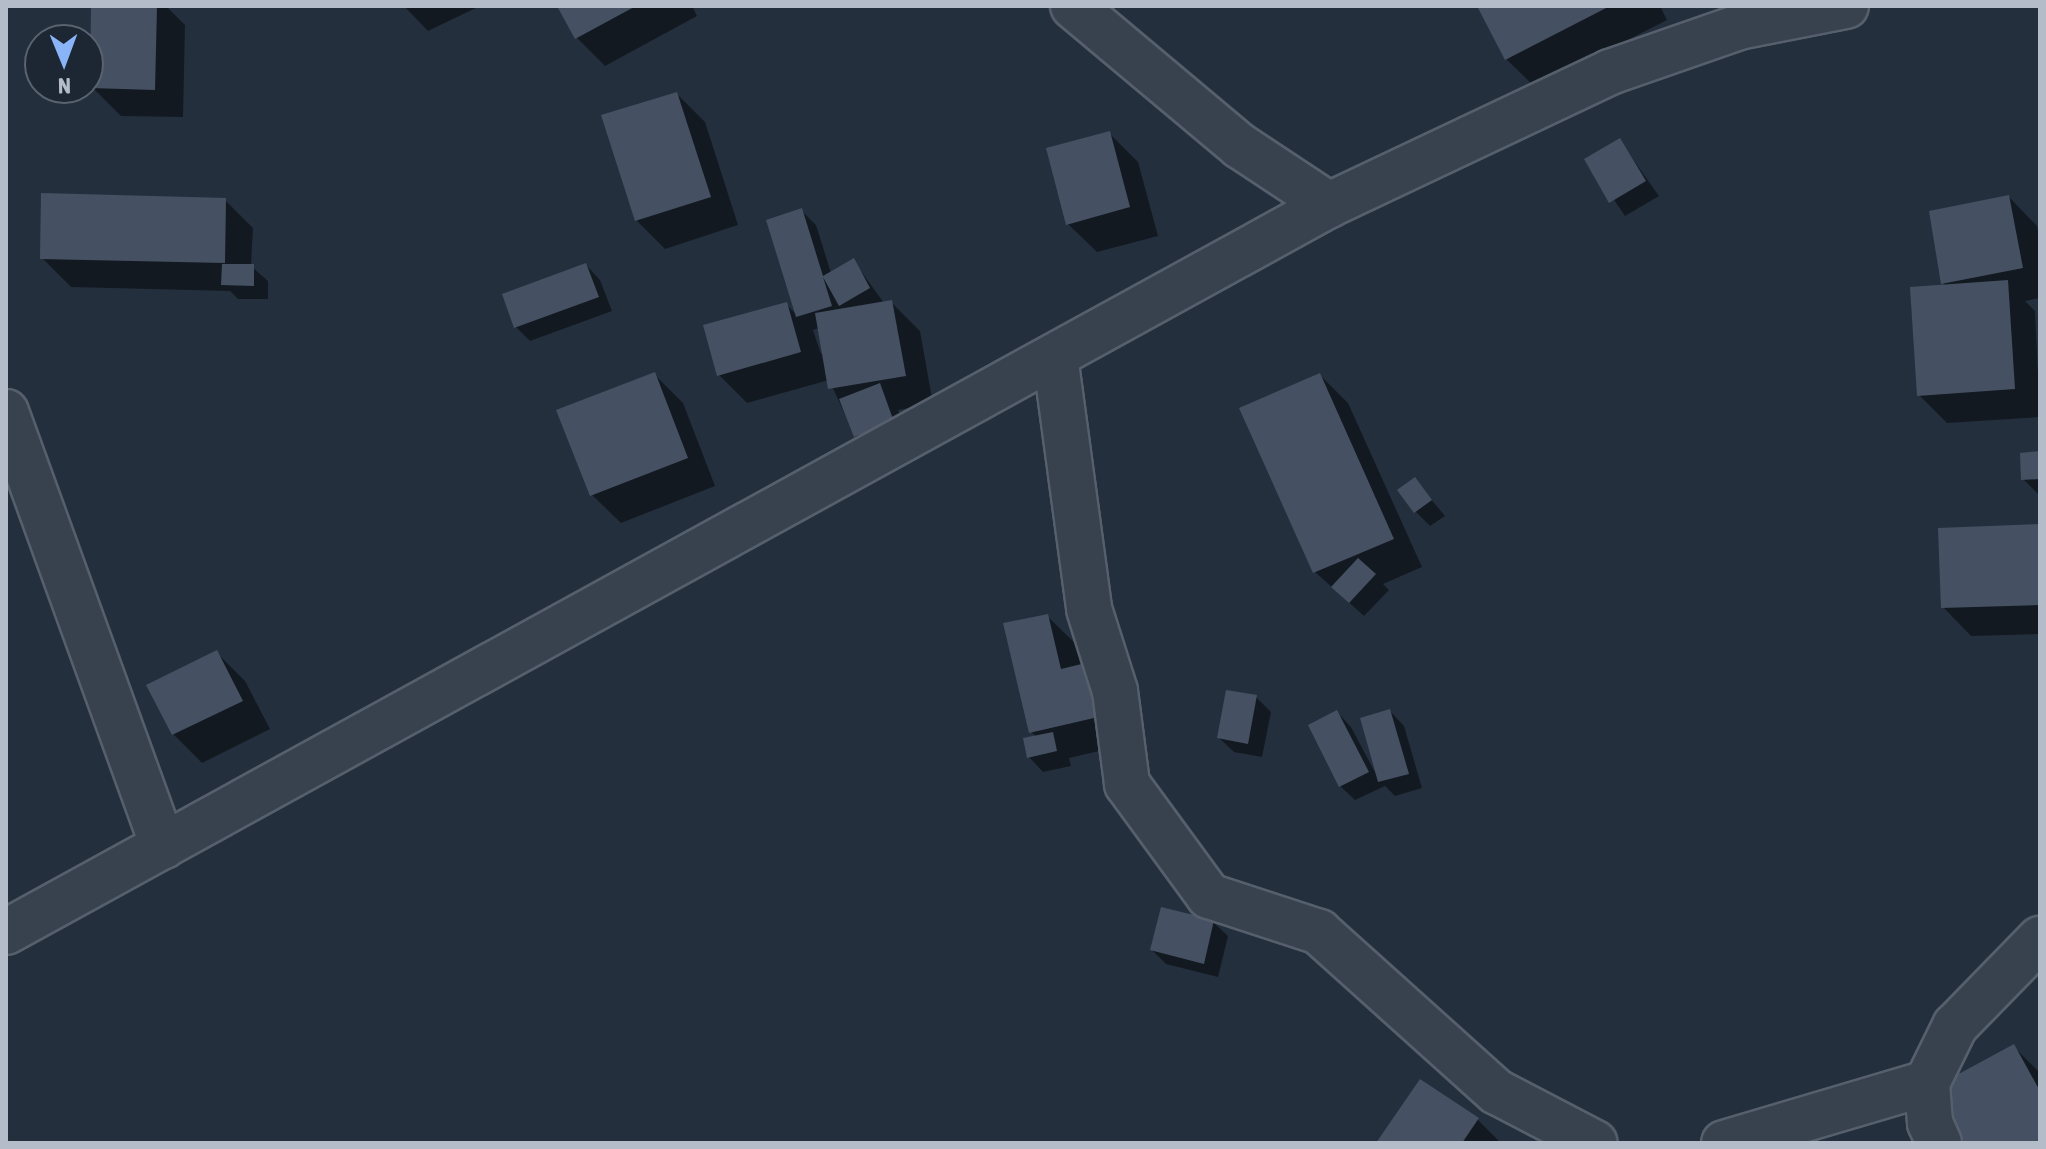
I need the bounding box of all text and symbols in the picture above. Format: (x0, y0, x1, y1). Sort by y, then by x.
north arrow (24, 24, 104, 104)
text: N (58, 73, 71, 99)

